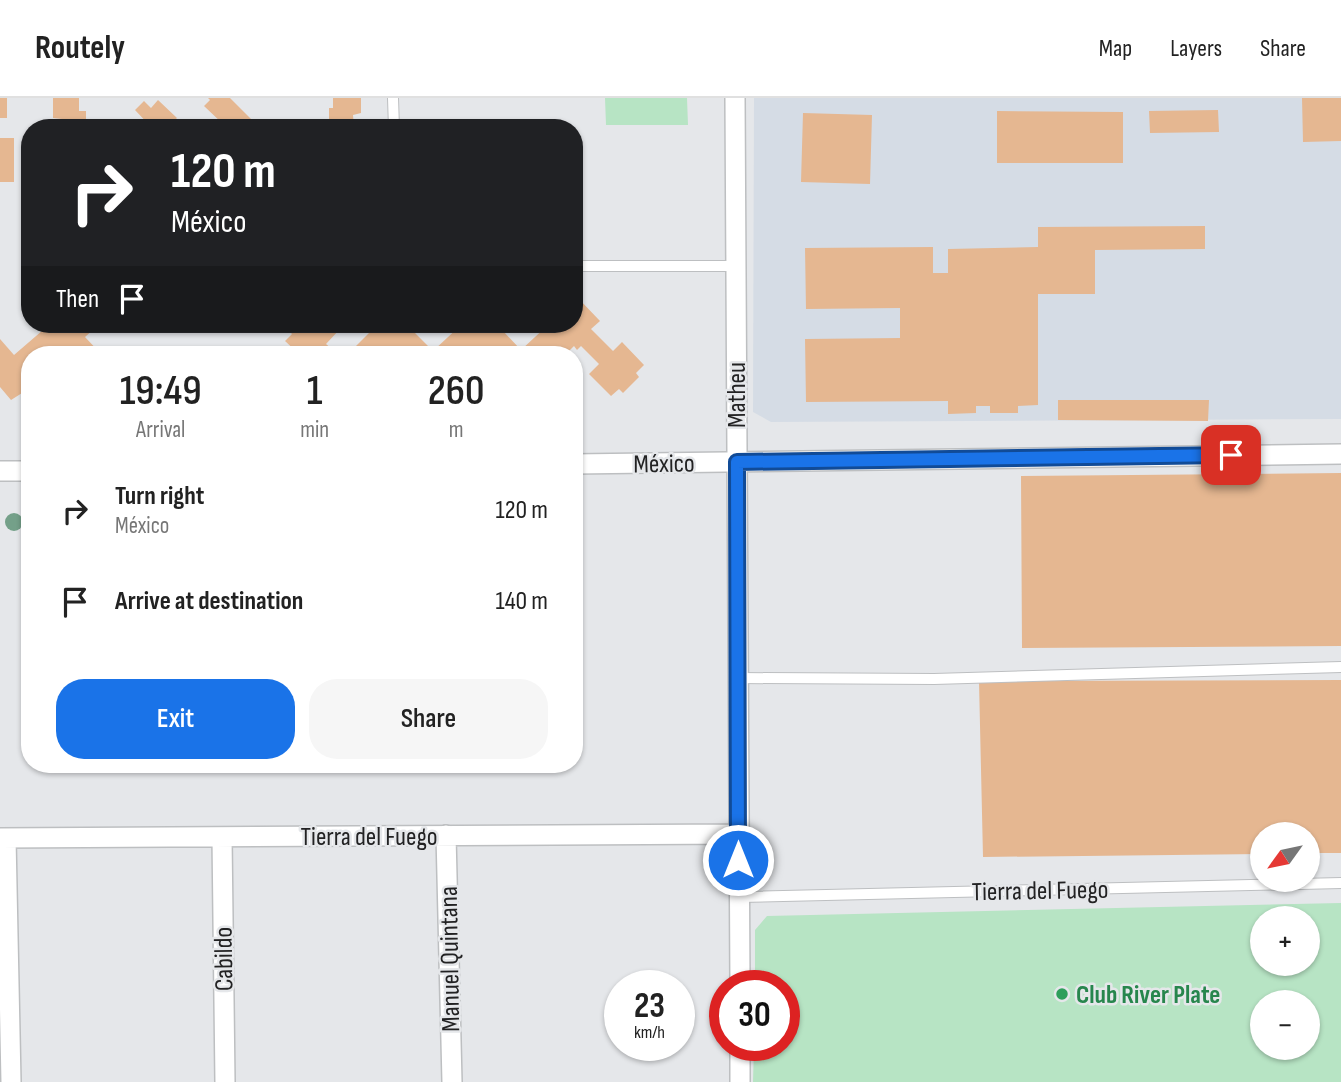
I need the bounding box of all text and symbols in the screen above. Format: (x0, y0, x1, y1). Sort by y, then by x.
text: Routely (35, 28, 125, 68)
text: Map (1099, 34, 1132, 63)
text: Layers (1170, 34, 1222, 63)
text: Share (1260, 34, 1306, 63)
text: 120 m (171, 143, 276, 202)
icon: right (56, 147, 147, 238)
text: México (171, 203, 247, 242)
icon: arrive (113, 280, 151, 318)
text: Then (56, 284, 99, 315)
street label: Matheu (722, 362, 753, 428)
text: 19:49 (120, 366, 202, 417)
text: 1 (307, 366, 323, 417)
text: 260 (428, 366, 484, 417)
text: Arrival (136, 416, 185, 444)
text: min (300, 416, 329, 444)
text: m (449, 416, 463, 444)
pin (1201, 425, 1261, 485)
icon: arrive (1212, 436, 1250, 474)
street label: México (633, 448, 695, 481)
text: Turn right (115, 481, 204, 512)
icon: right (56, 492, 94, 530)
text: 120 m (495, 495, 548, 526)
text: México (115, 512, 169, 540)
icon: arrive (56, 583, 94, 621)
text: Arrive at destination (115, 586, 303, 617)
text: 140 m (496, 586, 548, 617)
button: Exit (56, 679, 295, 759)
button: Share (309, 679, 548, 759)
street label: Tierra del Fuego (301, 822, 437, 853)
north arrow (1250, 822, 1320, 892)
map controls (1250, 822, 1320, 1060)
position arrow (701, 823, 775, 897)
street label: Tierra del Fuego (971, 875, 1109, 908)
street label: Manuel Quintana (434, 886, 467, 1032)
button: + (1250, 906, 1320, 976)
street label: Cabildo (208, 927, 241, 991)
speed limit sign: 30 (709, 970, 800, 1061)
place label: Club River Plate (1076, 980, 1220, 1011)
text: 23 (634, 985, 665, 1028)
marker: Club River Plate (1054, 986, 1070, 1002)
button: − (1250, 990, 1320, 1060)
text: km/h (634, 1022, 665, 1043)

